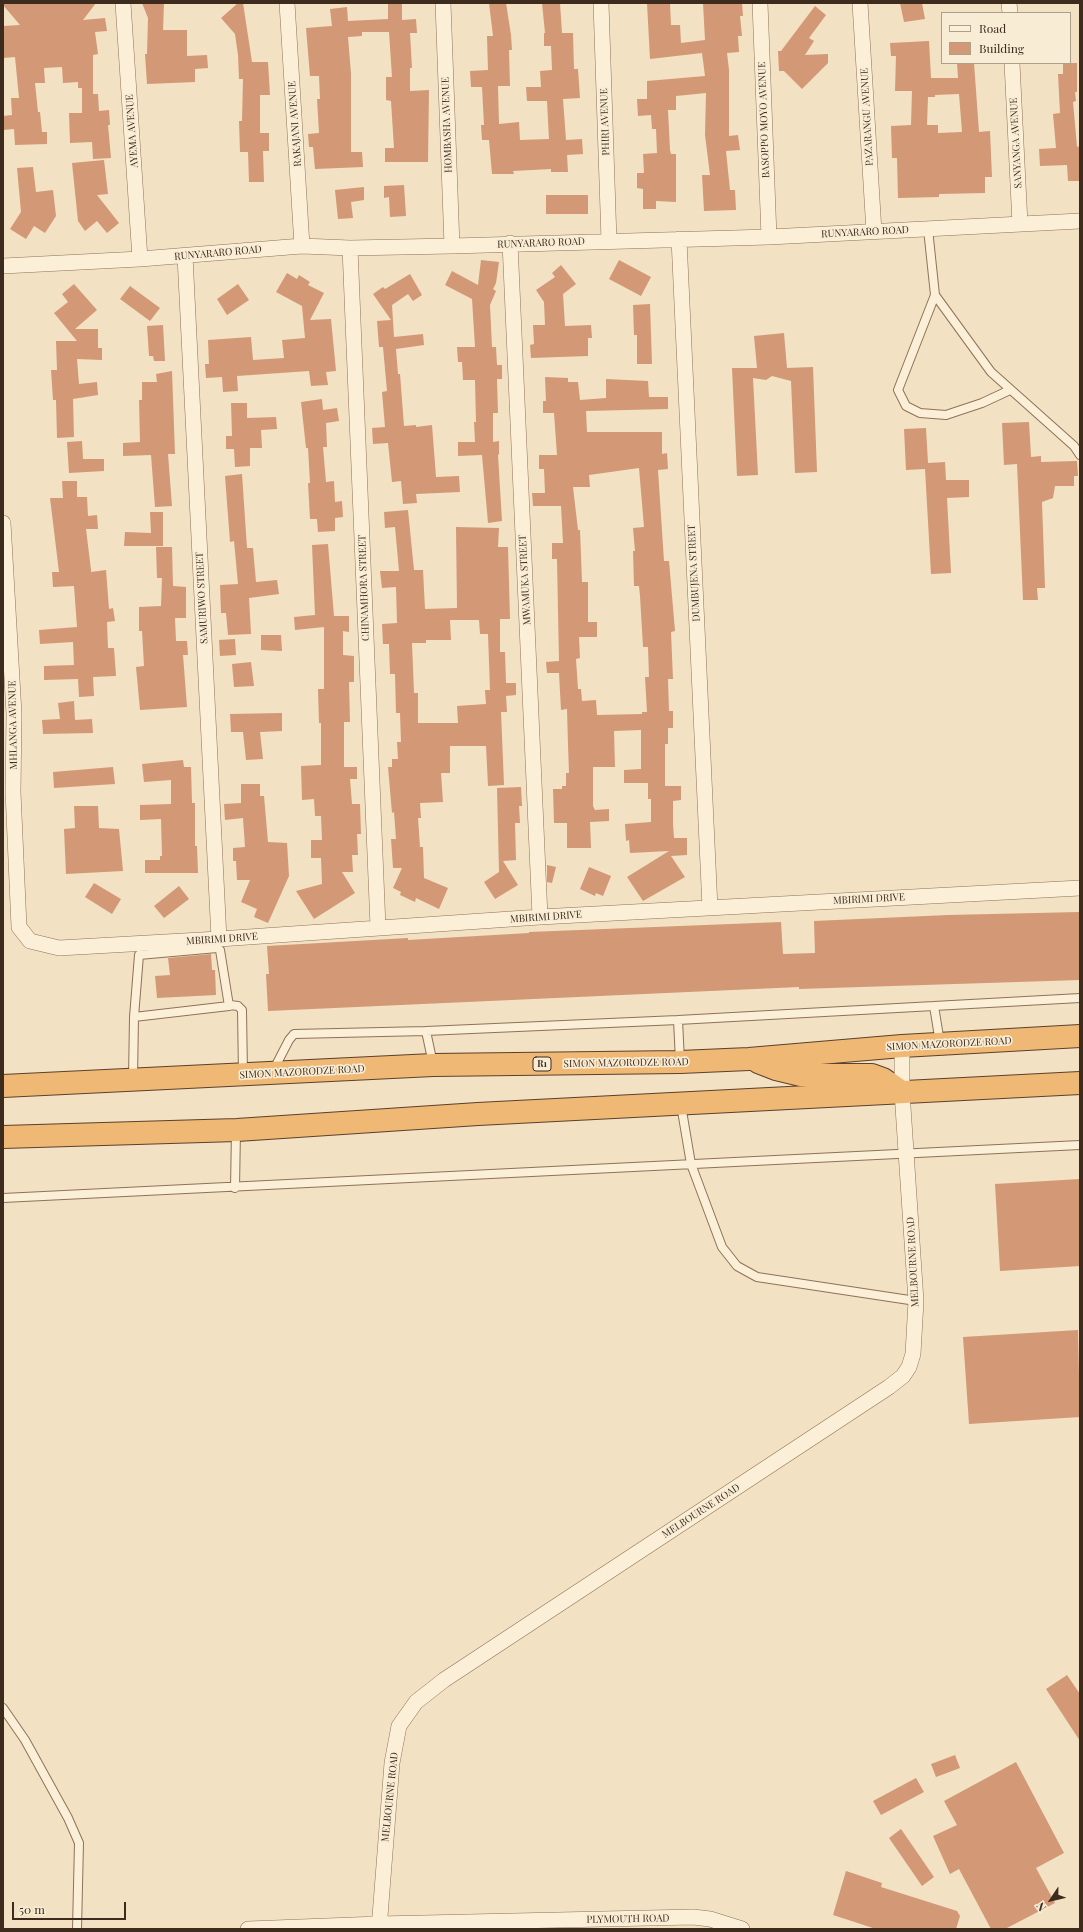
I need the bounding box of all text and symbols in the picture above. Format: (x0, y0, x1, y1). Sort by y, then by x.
legend (941, 12, 1071, 64)
text: Road (979, 20, 1006, 36)
text: Building (979, 40, 1024, 56)
street label: BASOPPO MOYO AVENUE (756, 62, 772, 178)
street label: PAZARANGU AVENUE (858, 68, 876, 166)
street label: HOMBASHA AVENUE (439, 77, 455, 173)
street label: RAKAJANI AVENUE (286, 81, 304, 167)
street label: PHIRI AVENUE (598, 88, 612, 156)
street label: AYEMA AVENUE (123, 94, 141, 168)
street label: SANYANGA AVENUE (1008, 97, 1024, 189)
street label: RUNYARARO ROAD (821, 224, 909, 240)
street label: RUNYARARO ROAD (497, 235, 585, 251)
street label: RUNYARARO ROAD (174, 243, 262, 263)
street label: DUMBUJENA STREET (685, 524, 703, 622)
street label: MWAMUKA STREET (517, 534, 533, 626)
street label: CHINAMHORA STREET (356, 535, 372, 641)
street label: SAMURIWO STREET (194, 552, 210, 644)
street label: MHLANGA AVENUE (6, 680, 20, 770)
street label: MBIRIMI DRIVE (833, 891, 905, 907)
street label: MBIRIMI DRIVE (510, 908, 582, 926)
street label: MBIRIMI DRIVE (186, 930, 258, 948)
street label: SIMON MAZORODZE ROAD (886, 1035, 1012, 1053)
street label: SIMON MAZORODZE ROAD (563, 1056, 689, 1070)
road number: R1 (533, 1057, 551, 1071)
street label: SIMON MAZORODZE ROAD (239, 1063, 365, 1081)
street label: MELBOURNE ROAD (905, 1217, 921, 1307)
street label: MELBOURNE ROAD (660, 1481, 742, 1541)
street label: MELBOURNE ROAD (379, 1751, 401, 1843)
north arrow (1031, 1880, 1071, 1920)
scale bar (14, 1894, 128, 1920)
text: N (1032, 1900, 1049, 1915)
text: 50 m (19, 1901, 45, 1917)
street label: PLYMOUTH ROAD (586, 1912, 670, 1926)

